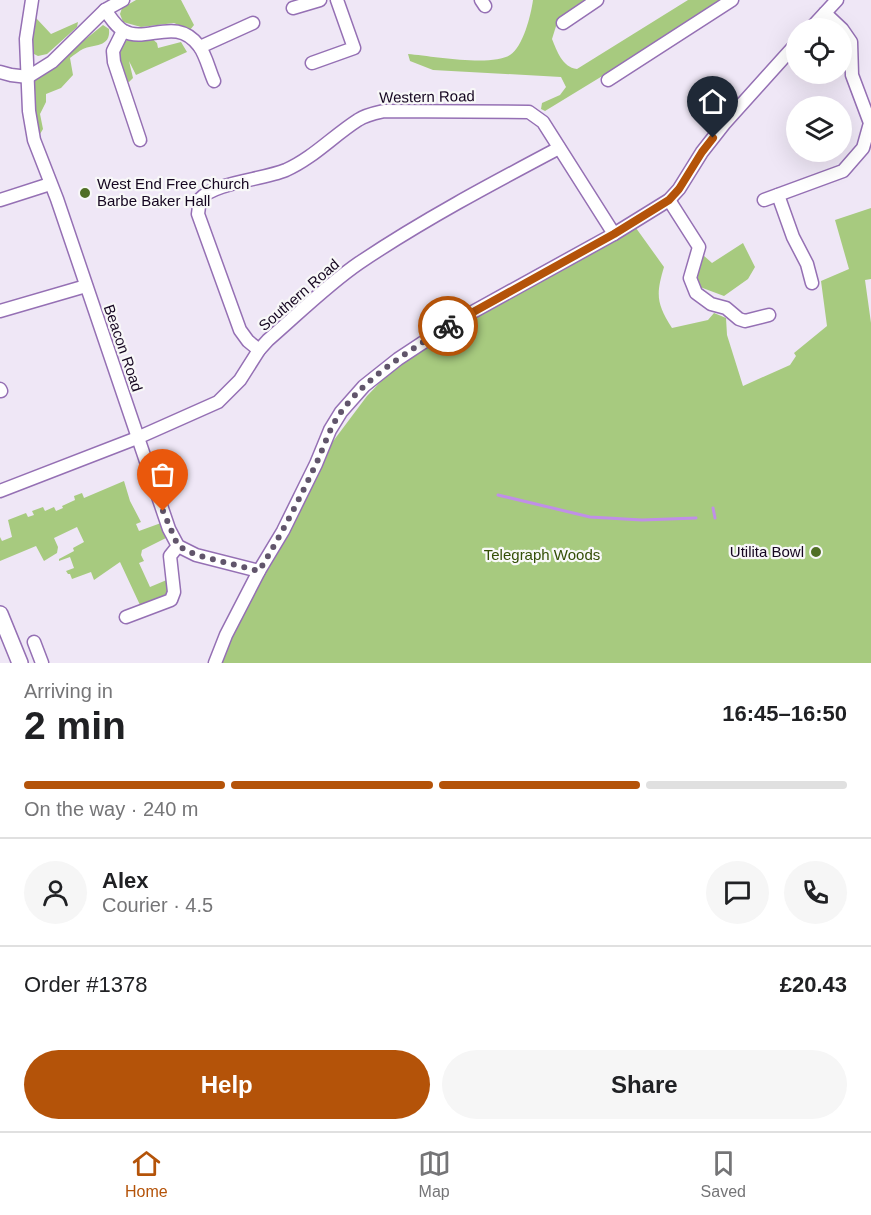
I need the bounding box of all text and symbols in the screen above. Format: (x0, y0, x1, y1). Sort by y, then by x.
map controls (786, 18, 852, 162)
button: locate (786, 18, 852, 84)
pin (687, 76, 738, 138)
icon: home (696, 85, 729, 118)
street label: Western Road (379, 87, 475, 106)
button: layers (786, 96, 852, 162)
place label: West End Free Church Barbe Baker Hall (97, 175, 249, 209)
marker: West End Free Church Barbe Baker Hall (78, 186, 92, 200)
street label: Southern Road (255, 255, 342, 334)
courier (418, 296, 478, 356)
street label: Beacon Road (101, 302, 146, 394)
icon: bike (432, 310, 465, 343)
pin (137, 449, 188, 511)
icon: bag (146, 458, 179, 491)
place label: Utilita Bowl (730, 543, 804, 560)
marker: Utilita Bowl (809, 545, 823, 559)
park label: Telegraph Woods (484, 546, 600, 563)
text: Arriving in (24, 680, 113, 702)
text: 16:45–16:50 (722, 701, 847, 726)
text: 2 min (24, 704, 126, 747)
text: On the way · 240 m (24, 798, 199, 820)
button: person (24, 861, 87, 924)
button: chat (706, 861, 769, 924)
button: phone (784, 861, 847, 924)
text: Alex (102, 868, 148, 893)
text: Courier · 4.5 (102, 894, 213, 916)
text: Order #1378 (24, 972, 148, 997)
text: £20.43 (780, 972, 847, 997)
button: Help (24, 1050, 430, 1119)
button: Share (442, 1050, 847, 1119)
tab: Home (125, 1147, 168, 1201)
tab: Map (418, 1147, 451, 1201)
tab: Saved (701, 1147, 746, 1201)

